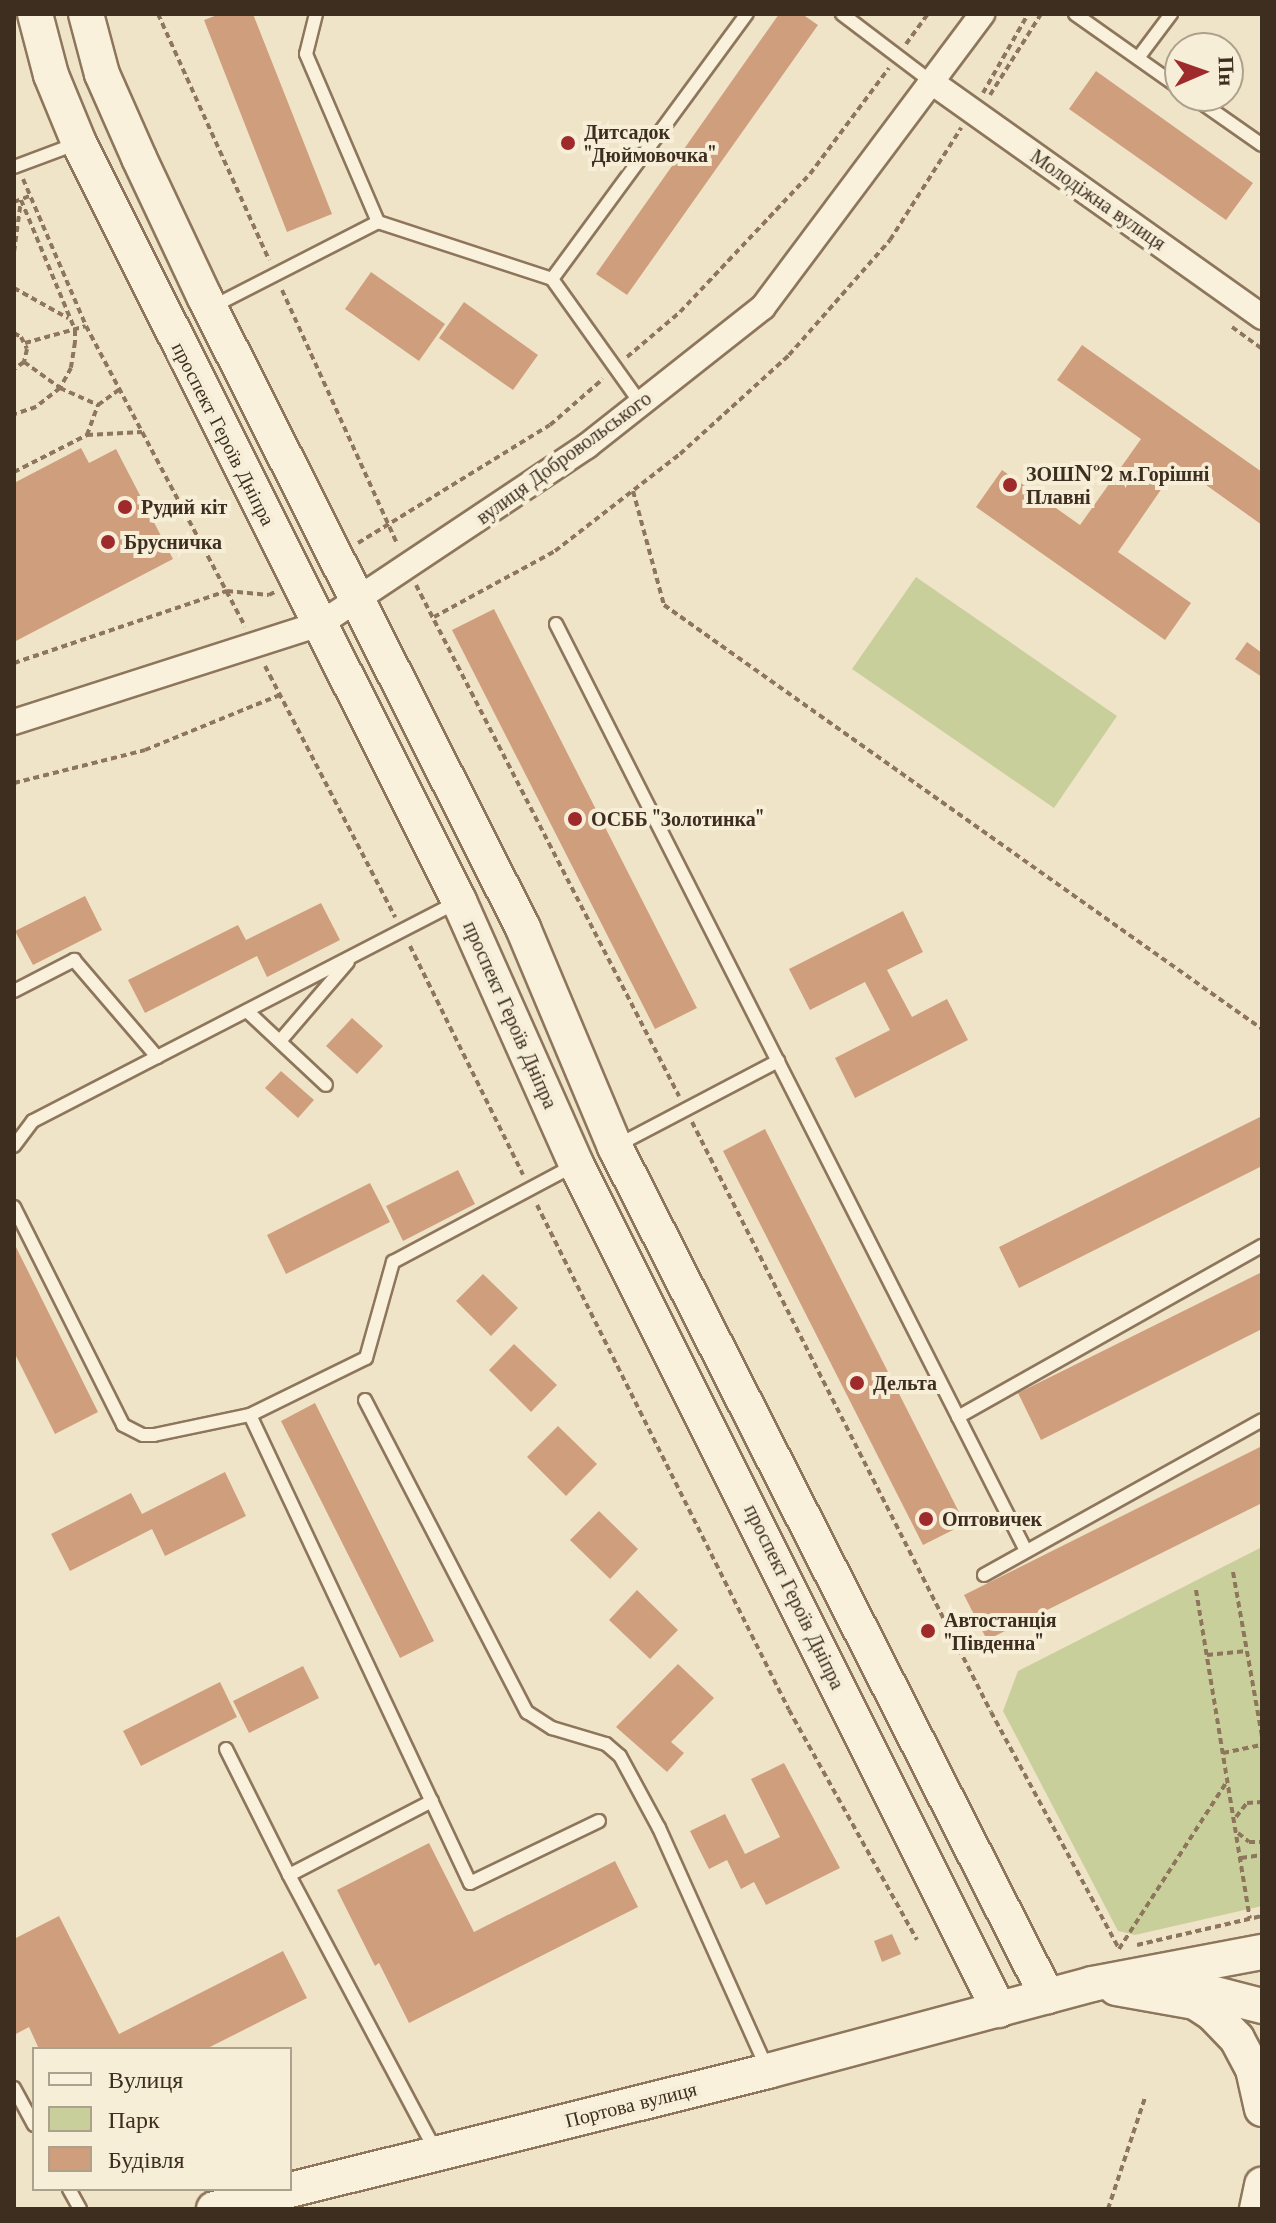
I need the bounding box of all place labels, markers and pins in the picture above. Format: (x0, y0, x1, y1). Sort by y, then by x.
place label: Дитсадок "Дюймовочка" (584, 120, 716, 167)
marker: Дитсадок "Дюймовочка" (559, 134, 577, 152)
place label: ЗОШ№2 м.Горішні Плавні (1026, 462, 1209, 509)
marker: ЗОШ№2 м.Горішні Плавні (1001, 476, 1019, 494)
place label: Рудий кіт (141, 495, 227, 519)
marker: Рудий кіт (116, 498, 134, 516)
place label: Брусничка (124, 530, 222, 554)
marker: Брусничка (99, 533, 117, 551)
place label: ОСББ "Золотинка" (591, 807, 764, 831)
marker: ОСББ "Золотинка" (566, 810, 584, 828)
place label: Дельта (873, 1371, 937, 1395)
marker: Дельта (848, 1374, 866, 1392)
place label: Оптовичек (942, 1507, 1042, 1531)
marker: Оптовичек (917, 1510, 935, 1528)
place label: Автостанція "Південна" (944, 1608, 1057, 1655)
marker: Автостанція "Південна" (919, 1622, 937, 1640)

